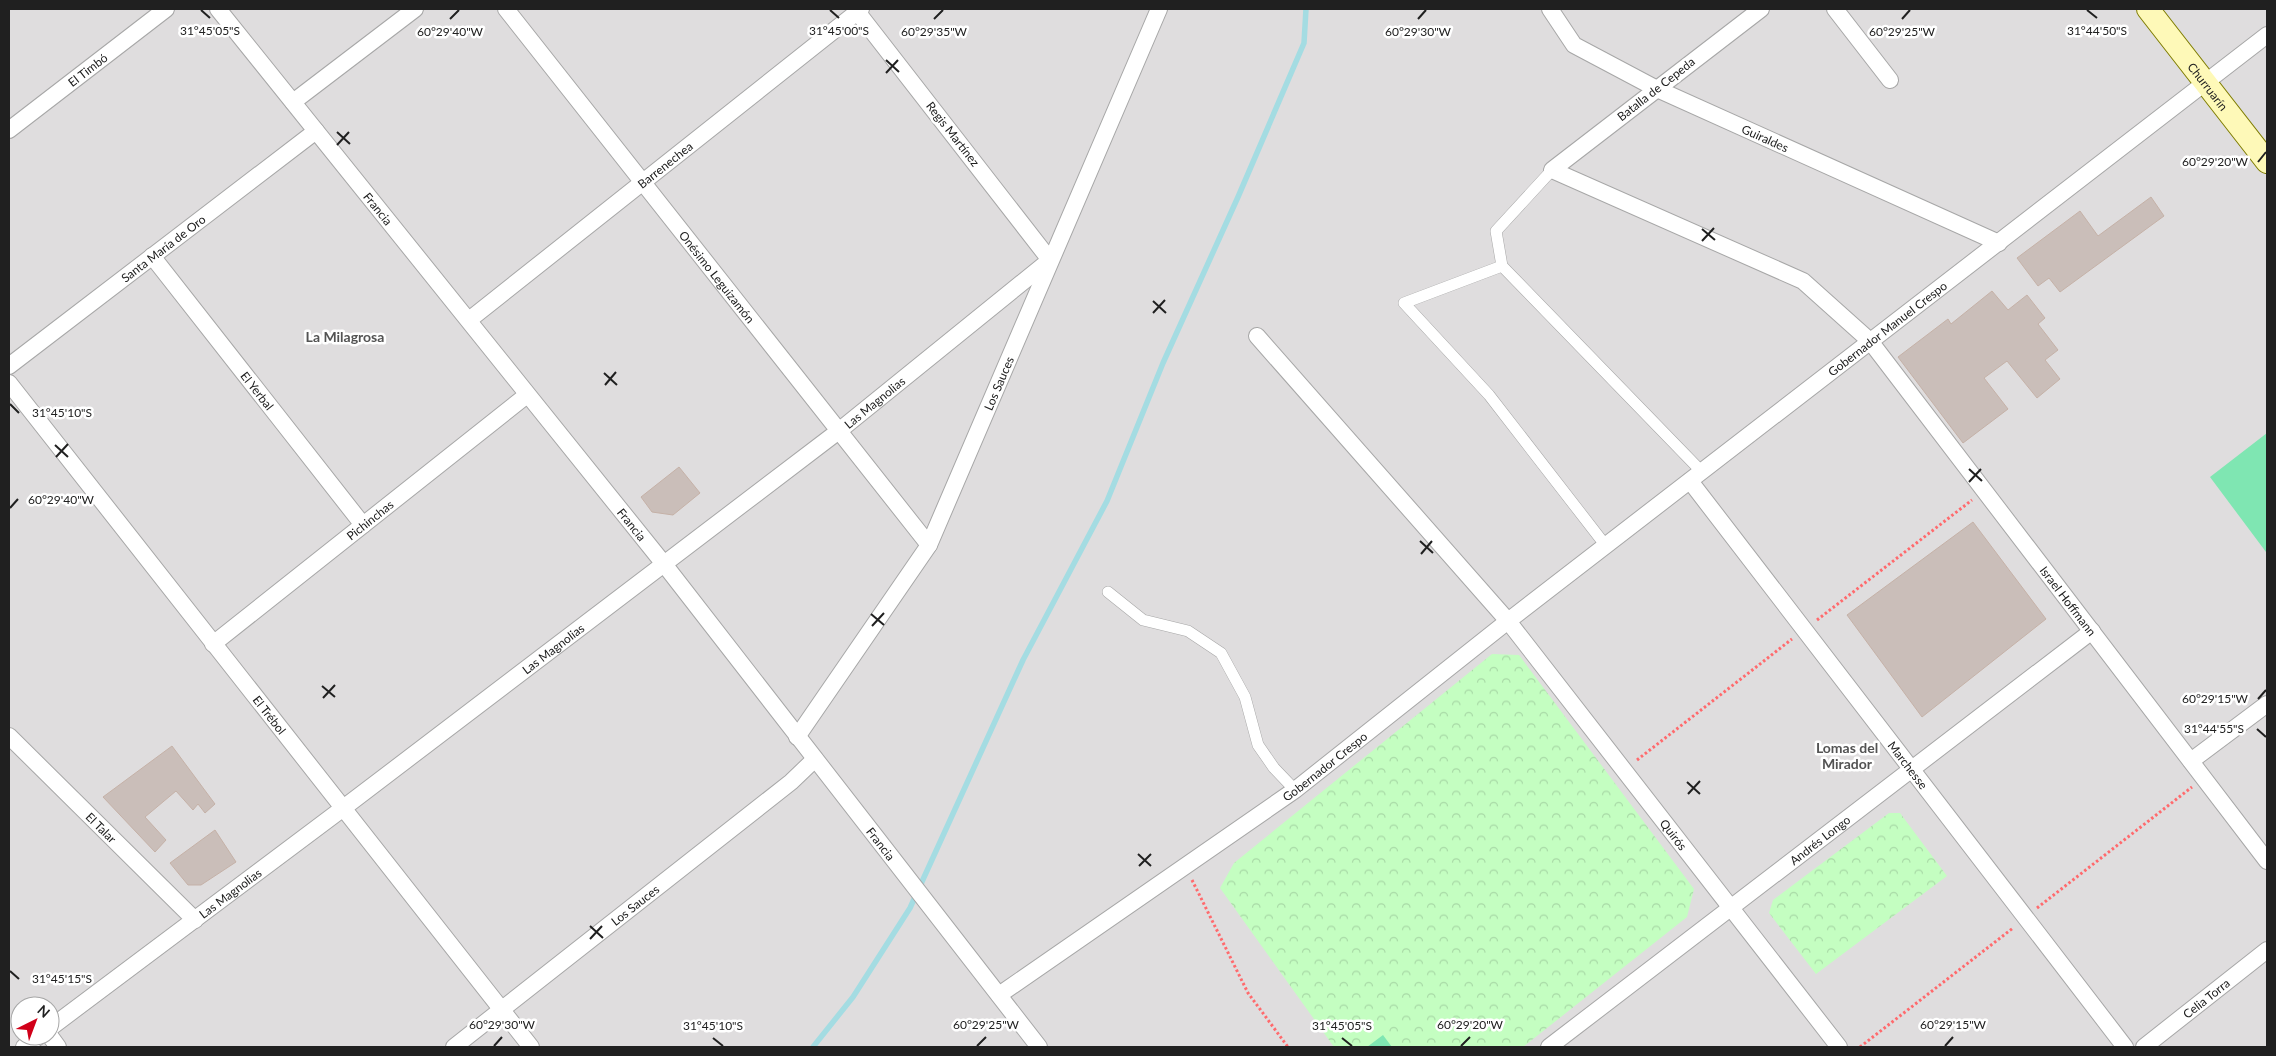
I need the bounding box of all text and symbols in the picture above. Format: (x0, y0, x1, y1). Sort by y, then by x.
text: 31°45'05"S (180, 23, 240, 38)
text: 31°45'00"S (809, 23, 869, 38)
text: 31°44'50"S (2067, 23, 2127, 38)
text: 60°29'40"W (417, 24, 484, 39)
text: 60°29'35"W (901, 24, 968, 39)
text: 60°29'30"W (1385, 24, 1452, 39)
text: 60°29'25"W (1869, 24, 1936, 39)
street label: El Timbó (65, 50, 110, 89)
street label: Batalla de Cepeda (1614, 54, 1698, 124)
street label: Churruarín (2185, 59, 2232, 113)
street label: Regis Martínez (923, 99, 983, 170)
street label: Guiraldes (1740, 121, 1791, 155)
street label: Barrenechea (634, 138, 695, 191)
text: 60°29'20"W (2182, 154, 2249, 169)
street label: Francia (361, 189, 396, 228)
street label: Santa María de Oro (118, 211, 208, 285)
street label: Onésimo Leguizamón (676, 228, 758, 326)
street label: Gobernador Manuel Crespo (1825, 278, 1950, 379)
district label: La Milagrosa (306, 328, 384, 345)
street label: Los Sauces (980, 354, 1017, 412)
street label: El Yerbal (238, 368, 277, 413)
street label: Las Magnolias (841, 373, 908, 431)
text: 31°45'10"S (32, 405, 92, 420)
text: 60°29'40"W (28, 492, 95, 507)
street label: Pichinchas (343, 497, 396, 543)
street label: Francia (614, 505, 650, 544)
street label: Israel Hoffmann (2037, 563, 2100, 639)
street label: Las Magnolias (519, 620, 587, 677)
text: 60°29'15"W (2182, 691, 2249, 706)
street label: El Trébol (250, 692, 290, 737)
text: 31°44'55"S (2184, 721, 2244, 736)
street label: Gobernador Crespo (1279, 728, 1370, 804)
street label: Marchesse (1885, 738, 1931, 792)
district label: Lomas del Mirador (1816, 739, 1878, 772)
street label: El Talar (83, 809, 120, 846)
street label: Andrés Longo (1786, 812, 1853, 868)
street label: Quirós (1657, 816, 1691, 853)
street label: Francia (864, 824, 899, 863)
street label: Las Magnolias (196, 865, 264, 921)
street label: Los Sauces (608, 881, 662, 928)
text: 31°45'15"S (32, 971, 92, 986)
street label: Celia Torra (2180, 975, 2233, 1021)
north arrow (10, 996, 60, 1046)
text: N (34, 1001, 54, 1021)
text: 60°29'30"W (469, 1017, 536, 1032)
text: 60°29'25"W (953, 1017, 1020, 1032)
text: 60°29'20"W (1437, 1017, 1504, 1032)
text: 60°29'15"W (1920, 1017, 1987, 1032)
text: 31°45'10"S (683, 1018, 743, 1033)
text: 31°45'05"S (1312, 1018, 1372, 1033)

